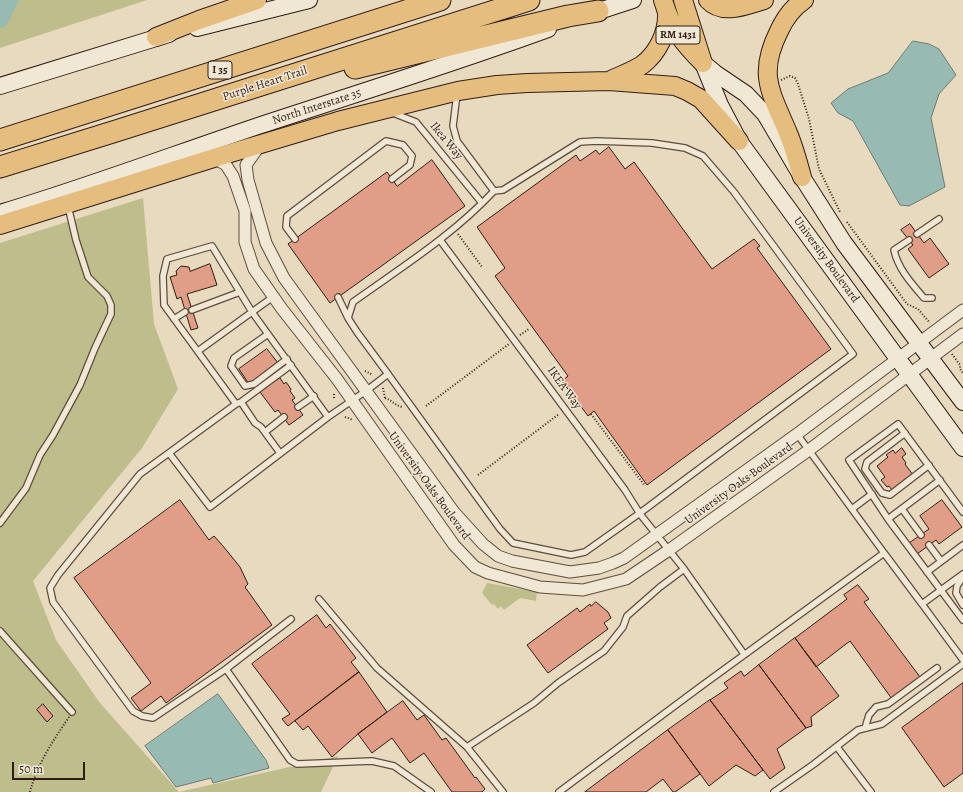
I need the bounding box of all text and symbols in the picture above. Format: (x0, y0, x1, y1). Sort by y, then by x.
road number: RM 1431 (656, 26, 700, 44)
road number: I 35 (208, 61, 232, 79)
street label: Purple Heart Trail (221, 64, 309, 104)
street label: North Interstate 35 (271, 86, 363, 128)
street label: Ikea Way (426, 119, 466, 163)
street label: University Boulevard (790, 214, 862, 306)
street label: IKEA Way (544, 364, 584, 412)
street label: University Oaks Boulevard (385, 429, 473, 543)
street label: University Oaks Boulevard (682, 440, 796, 528)
scale bar (14, 754, 87, 780)
text: 50 m (19, 761, 43, 777)

